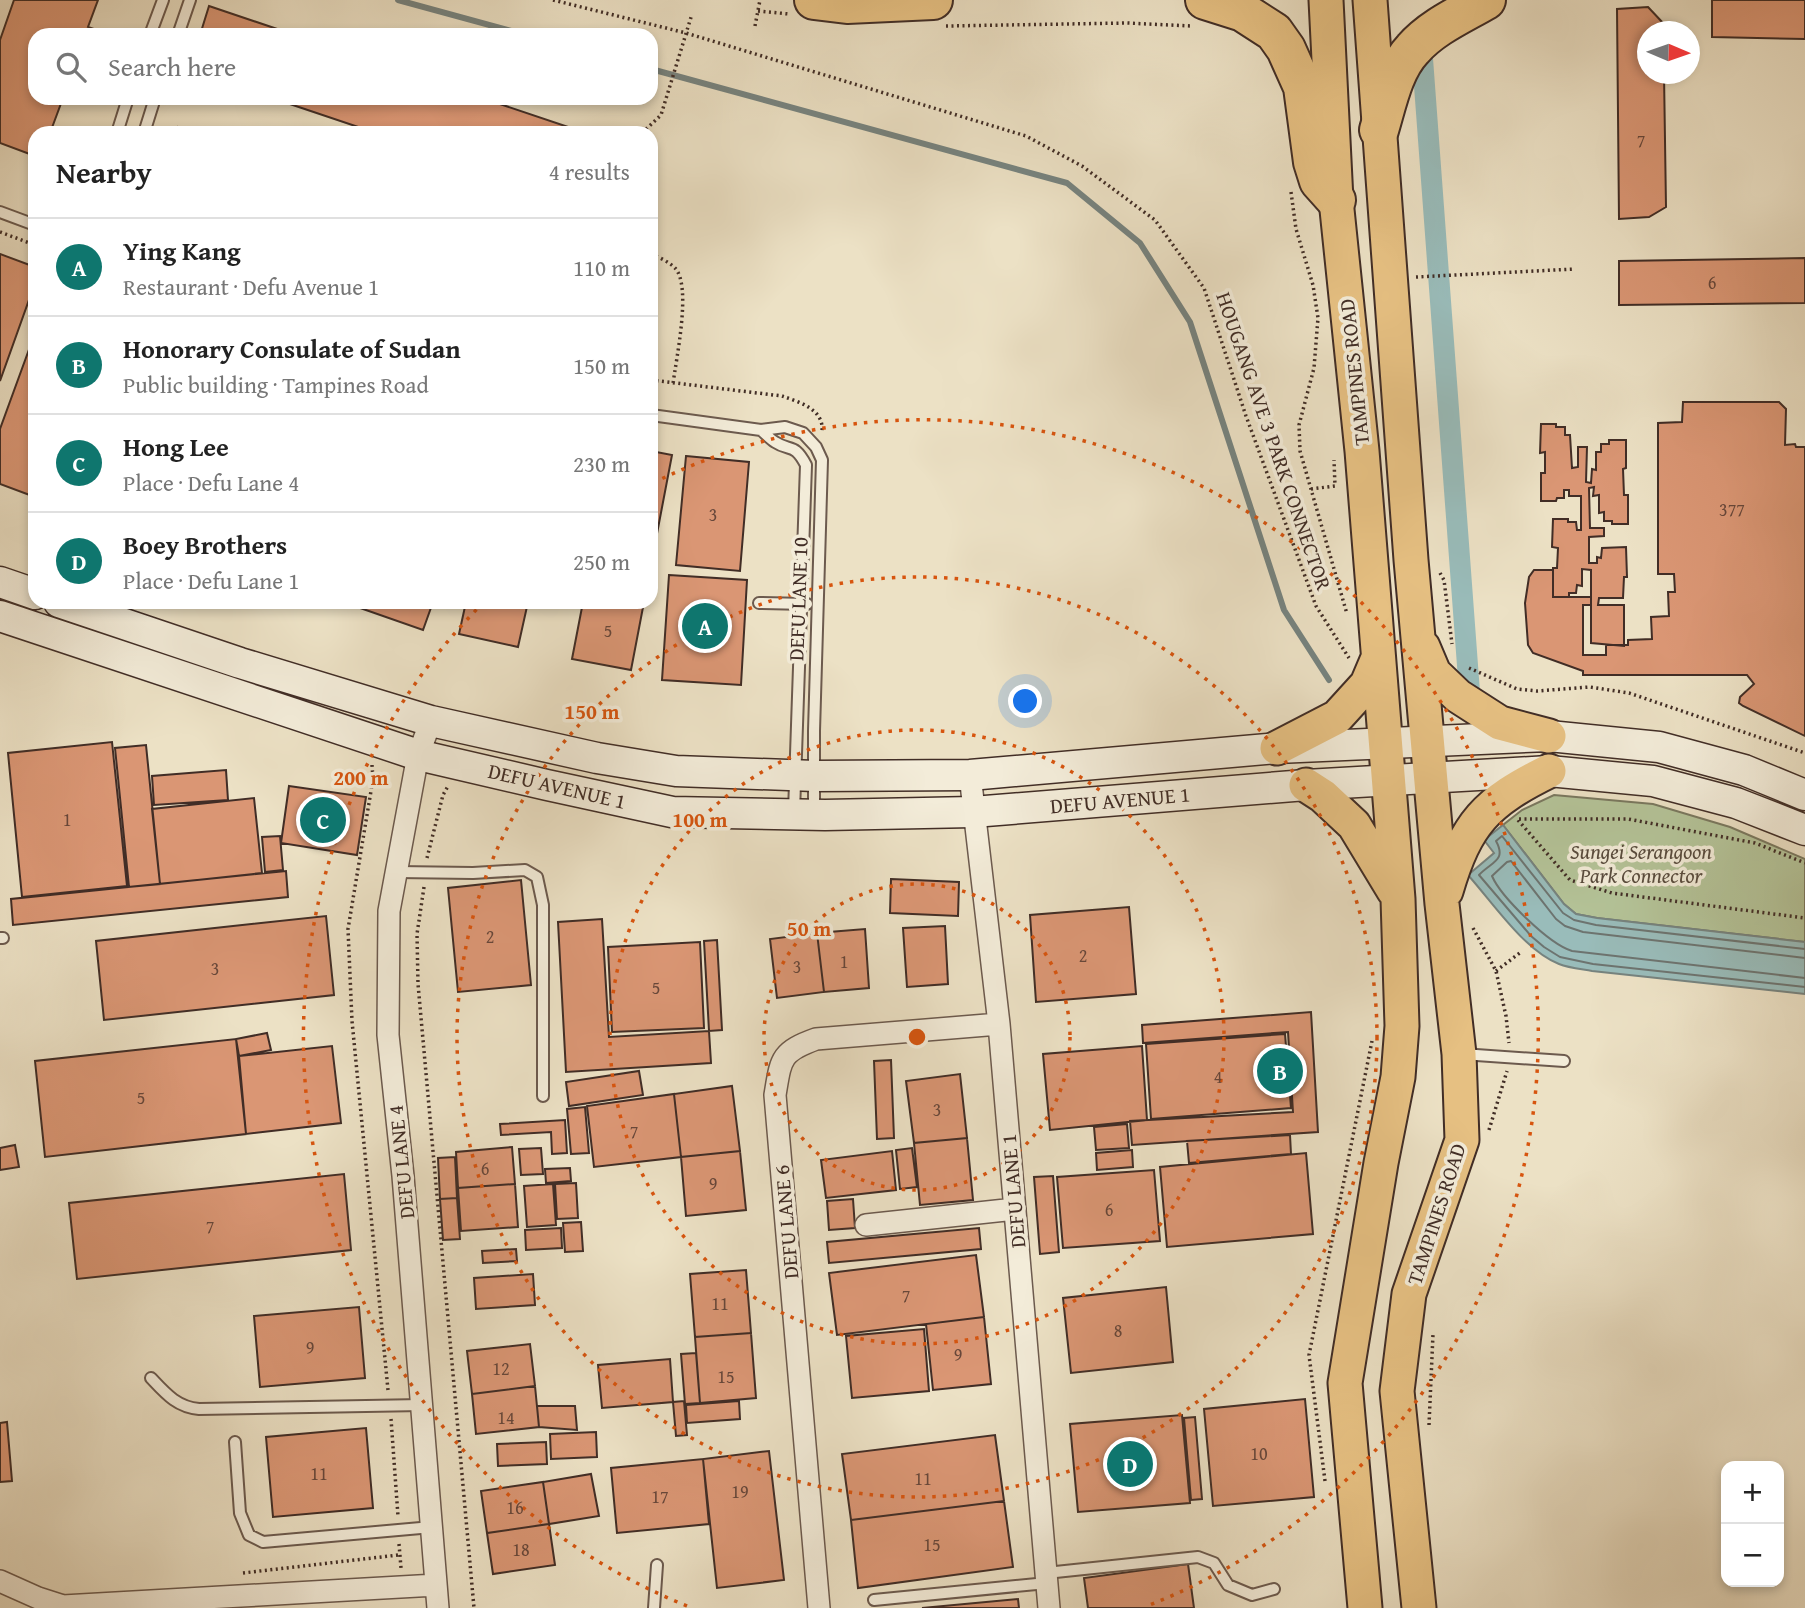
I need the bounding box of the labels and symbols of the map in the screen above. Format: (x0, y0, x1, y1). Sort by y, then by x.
north arrow (1637, 21, 1700, 84)
house number: 7 (1637, 127, 1645, 154)
house number: 6 (1708, 269, 1716, 296)
street label: HOUGANG AVE 3 PARK CONNECTOR (1208, 288, 1340, 595)
street label: TAMPINES ROAD (1331, 297, 1377, 447)
house number: 377 (1719, 496, 1745, 523)
house number: 3 (709, 501, 717, 528)
street label: DEFU LANE 10 (780, 536, 816, 662)
pin: A (682, 600, 728, 652)
house number: 5 (604, 617, 612, 644)
your location (1008, 684, 1042, 718)
text: 150 m (564, 696, 620, 727)
street label: DEFU AVENUE 1 (485, 755, 629, 817)
text: 200 m (333, 762, 389, 793)
street label: DEFU AVENUE 1 (1049, 778, 1191, 822)
pin: C (300, 794, 346, 846)
text: 100 m (672, 804, 728, 835)
house number: 1 (63, 806, 71, 833)
park label: Sungei Serangoon Park Connector (1570, 836, 1712, 891)
text: 50 m (787, 913, 831, 944)
house number: 2 (486, 923, 494, 950)
house number: 2 (1079, 942, 1087, 969)
house number: 1 (840, 948, 848, 975)
house number: 3 (793, 953, 801, 980)
house number: 3 (211, 955, 219, 982)
house number: 5 (652, 974, 660, 1001)
centre of rings (905, 1025, 929, 1049)
pin: B (1257, 1045, 1303, 1097)
house number: 4 (1214, 1063, 1222, 1090)
house number: 5 (137, 1084, 145, 1111)
house number: 3 (933, 1096, 941, 1123)
street label: DEFU LANE 4 (380, 1104, 422, 1220)
house number: 7 (630, 1118, 638, 1145)
street label: DEFU LANE 1 (993, 1133, 1033, 1249)
street label: TAMPINES ROAD (1399, 1139, 1473, 1289)
house number: 6 (481, 1155, 489, 1182)
street label: DEFU LANE 6 (766, 1164, 806, 1280)
house number: 9 (709, 1170, 717, 1197)
house number: 6 (1105, 1196, 1113, 1223)
house number: 7 (206, 1213, 214, 1240)
house number: 7 (902, 1282, 910, 1309)
house number: 11 (711, 1290, 729, 1317)
house number: 8 (1114, 1317, 1122, 1344)
house number: 9 (306, 1334, 314, 1361)
house number: 9 (954, 1341, 962, 1368)
house number: 12 (492, 1355, 510, 1382)
house number: 15 (717, 1363, 735, 1390)
house number: 14 (497, 1404, 515, 1431)
pin: D (1107, 1438, 1153, 1490)
house number: 10 (1250, 1440, 1268, 1467)
house number: 11 (310, 1460, 328, 1487)
house number: 11 (914, 1465, 932, 1492)
house number: 19 (731, 1478, 749, 1505)
house number: 17 (651, 1483, 669, 1510)
house number: 16 (506, 1494, 524, 1521)
house number: 15 (923, 1531, 941, 1558)
house number: 18 (512, 1536, 530, 1563)

